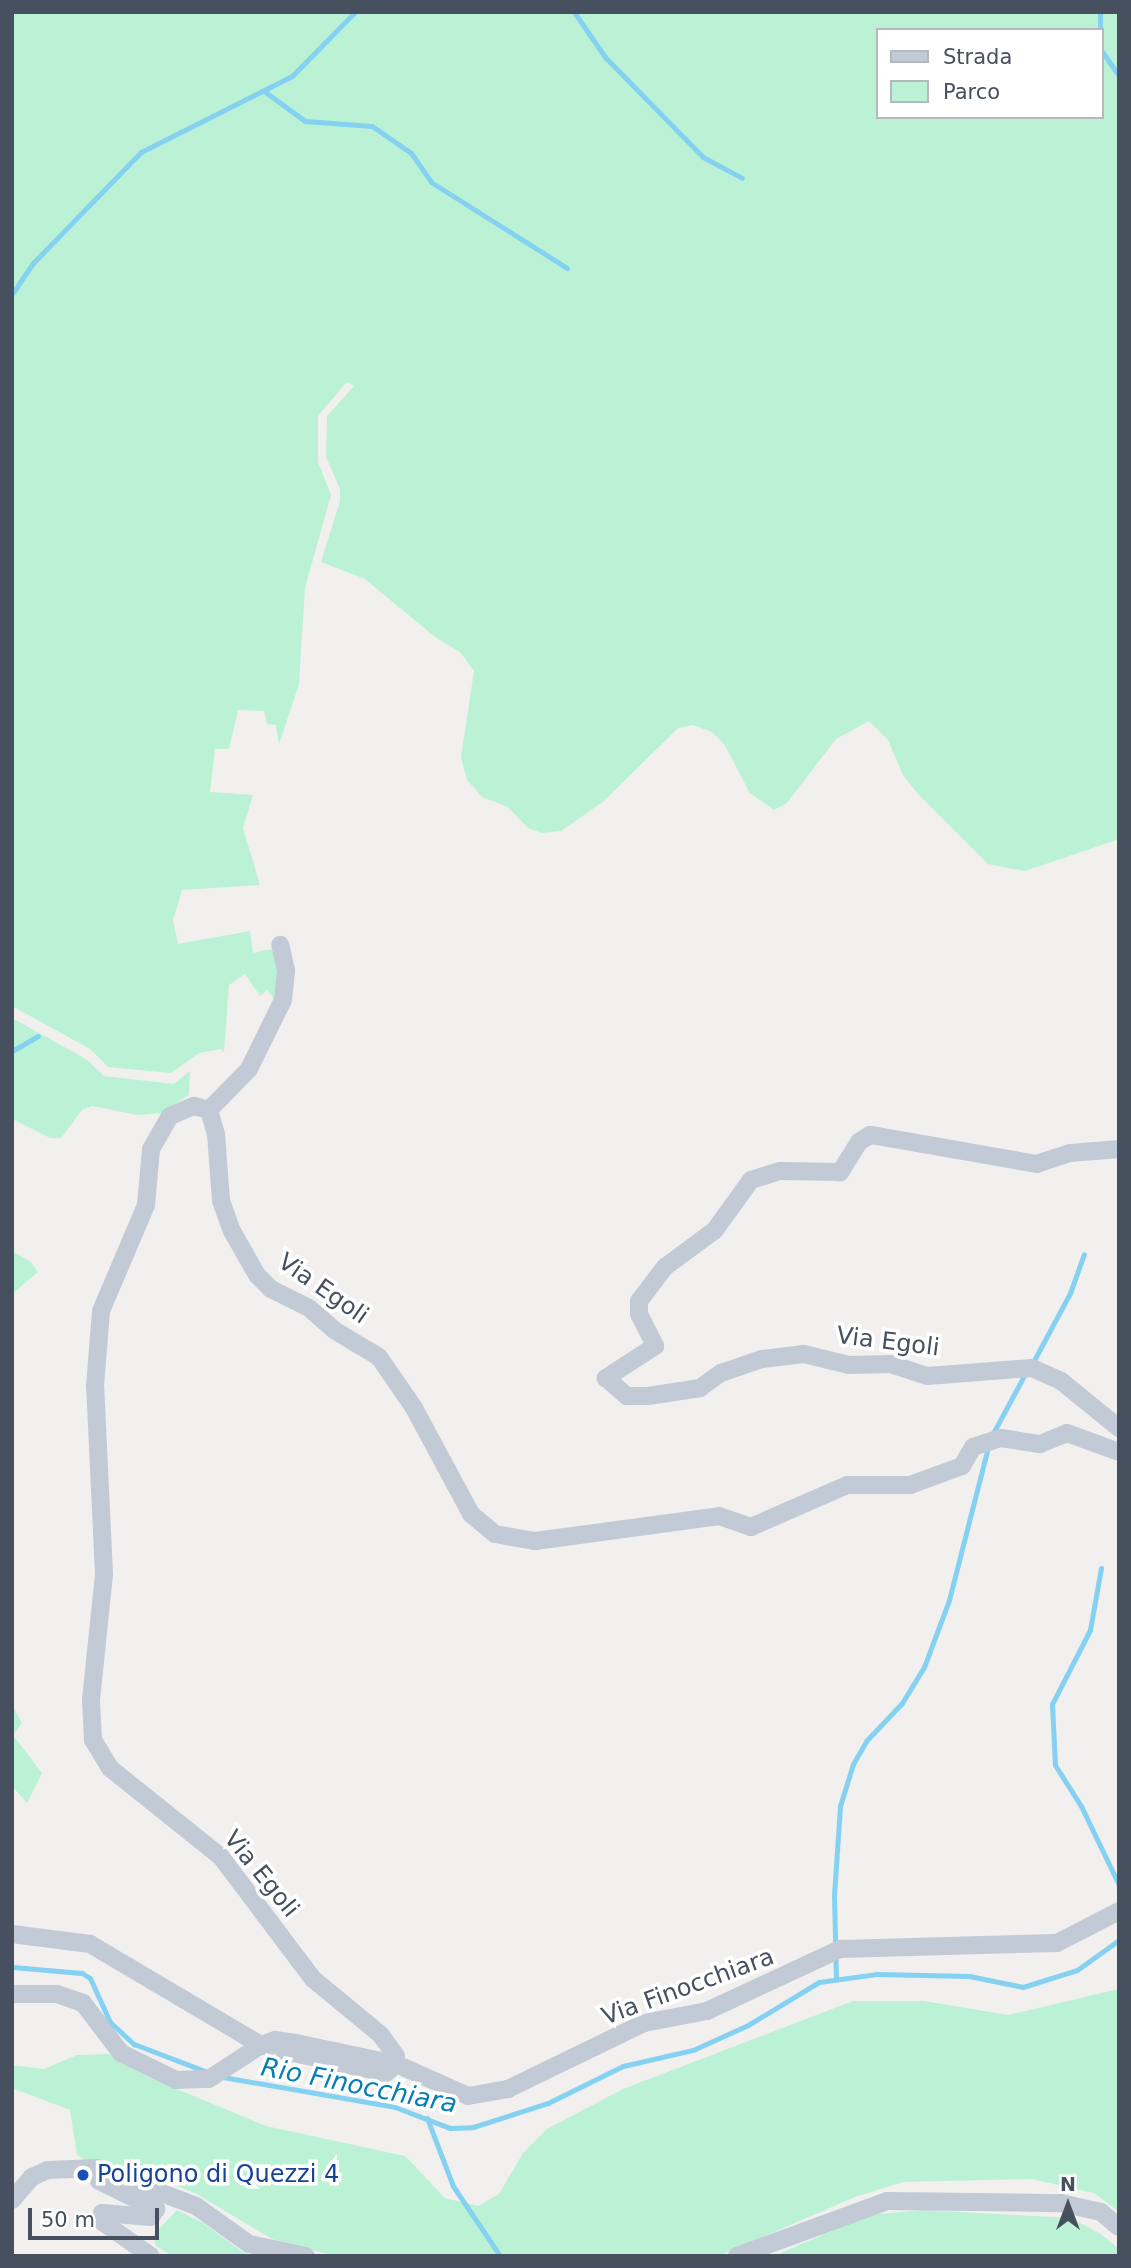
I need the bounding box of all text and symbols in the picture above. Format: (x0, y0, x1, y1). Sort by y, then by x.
legend (876, 28, 1103, 119)
text: Strada (943, 45, 1012, 69)
text: Parco (943, 80, 1000, 104)
street label: Via Egoli (272, 1248, 374, 1330)
street label: Via Egoli (835, 1321, 941, 1363)
street label: Via Egoli (217, 1825, 305, 1923)
street label: Via Finocchiara (598, 1943, 778, 2031)
water label: Rio Finocchiara (258, 2052, 460, 2120)
place label: Poligono di Quezzi 4 (97, 2161, 339, 2189)
marker: Poligono di Quezzi 4 (75, 2167, 91, 2183)
north arrow (1033, 2170, 1103, 2240)
text: N (1060, 2173, 1076, 2195)
scale bar (32, 2194, 163, 2238)
text: 50 m (41, 2208, 95, 2232)

